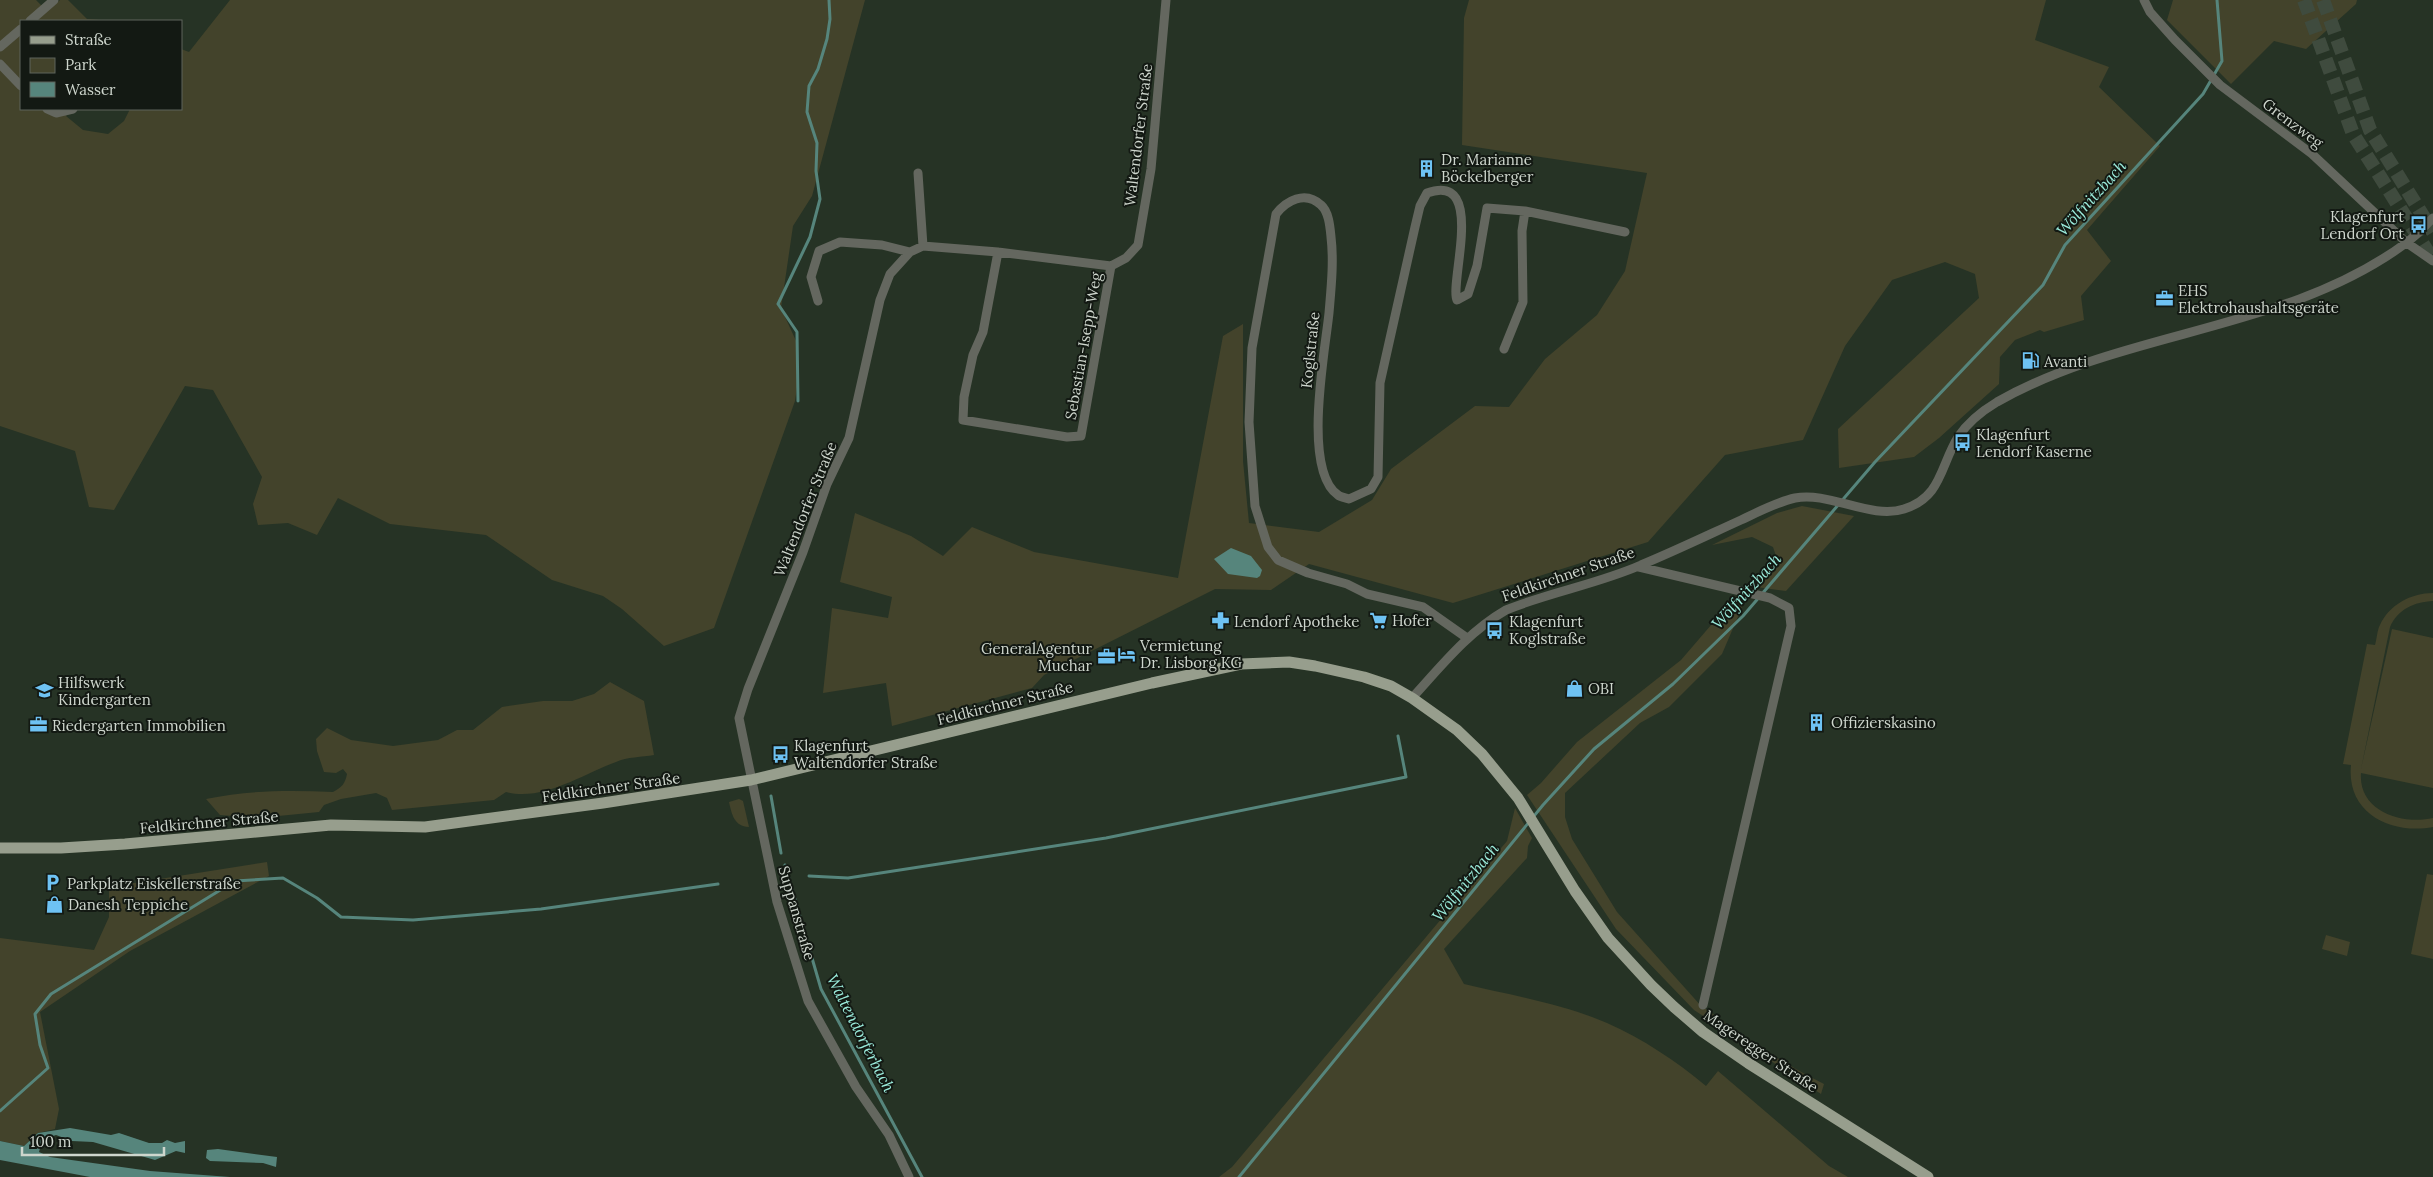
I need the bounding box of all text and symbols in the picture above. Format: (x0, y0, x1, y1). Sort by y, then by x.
legend (20, 20, 182, 110)
text: Straße (65, 30, 112, 49)
text: Park (65, 55, 96, 74)
street label: Waltendorfer Straße (1120, 63, 1156, 207)
text: Wasser (65, 80, 116, 99)
street label: Grenzweg (2259, 94, 2328, 152)
place label: Dr. Marianne Böckelberger (1441, 150, 1534, 186)
water label: Wölfnitzbach (2052, 156, 2130, 240)
building icon: Dr. Marianne Böckelberger (1417, 158, 1437, 178)
place label: Klagenfurt Lendorf Ort (2321, 207, 2404, 243)
bus stop icon: Klagenfurt Lendorf Ort (2408, 215, 2428, 235)
street label: Sebastian-Isepp-Weg (1061, 270, 1105, 421)
place label: EHS Elektrohaushaltsgeräte (2178, 281, 2339, 317)
office icon: EHS Elektrohaushaltsgeräte (2154, 289, 2174, 309)
street label: Koglstraße (1297, 311, 1323, 389)
fuel station icon: Avanti (2020, 351, 2040, 371)
place label: Avanti (2043, 352, 2087, 371)
place label: Klagenfurt Lendorf Kaserne (1976, 425, 2092, 461)
bus stop icon: Klagenfurt Lendorf Kaserne (1952, 433, 1972, 453)
street label: Waltendorfer Straße (769, 439, 841, 579)
street label: Feldkirchner Straße (1499, 542, 1637, 606)
water label: Wölfnitzbach (1707, 549, 1785, 633)
supermarket icon: Hofer (1368, 610, 1388, 630)
pharmacy icon: Lendorf Apotheke (1210, 611, 1230, 631)
place label: Hofer (1392, 611, 1432, 630)
place label: Lendorf Apotheke (1234, 612, 1359, 631)
place label: Klagenfurt Koglstraße (1509, 612, 1586, 648)
bus stop icon: Klagenfurt Koglstraße (1485, 620, 1505, 640)
place label: Vermietung Dr. Lisborg KG (1139, 636, 1242, 672)
place label: GeneralAgentur Muchar (981, 639, 1092, 675)
hotel icon: Vermietung Dr. Lisborg KG (1116, 644, 1136, 664)
office icon: GeneralAgentur Muchar (1096, 647, 1116, 667)
place label: Hilfswerk Kindergarten (58, 673, 151, 709)
street label: Feldkirchner Straße (935, 677, 1075, 729)
shop icon: OBI (1564, 678, 1584, 698)
place label: OBI (1588, 679, 1614, 698)
school or university icon: Hilfswerk Kindergarten (34, 681, 54, 701)
building icon: Offizierskasino (1807, 712, 1827, 732)
place label: Offizierskasino (1831, 713, 1936, 732)
office icon: Riedergarten Immobilien (28, 715, 48, 735)
place label: Riedergarten Immobilien (52, 716, 226, 735)
place label: Klagenfurt Waltendorfer Straße (794, 736, 938, 772)
bus stop icon: Klagenfurt Waltendorfer Straße (770, 744, 790, 764)
street label: Feldkirchner Straße (541, 768, 681, 806)
street label: Feldkirchner Straße (139, 806, 279, 838)
water label: Wölfnitzbach (1427, 839, 1503, 925)
street label: Suppanstraße (774, 864, 820, 962)
parking icon: Parkplatz Eiskellerstraße (43, 873, 63, 893)
place label: Parkplatz Eiskellerstraße (67, 874, 241, 893)
shop icon: Danesh Teppiche (44, 894, 64, 914)
place label: Danesh Teppiche (68, 895, 188, 914)
water label: Waltendorferbach (823, 971, 899, 1095)
street label: Mageregger Straße (1700, 1006, 1822, 1096)
scale bar (22, 1124, 165, 1156)
text: 100 m (30, 1132, 71, 1151)

